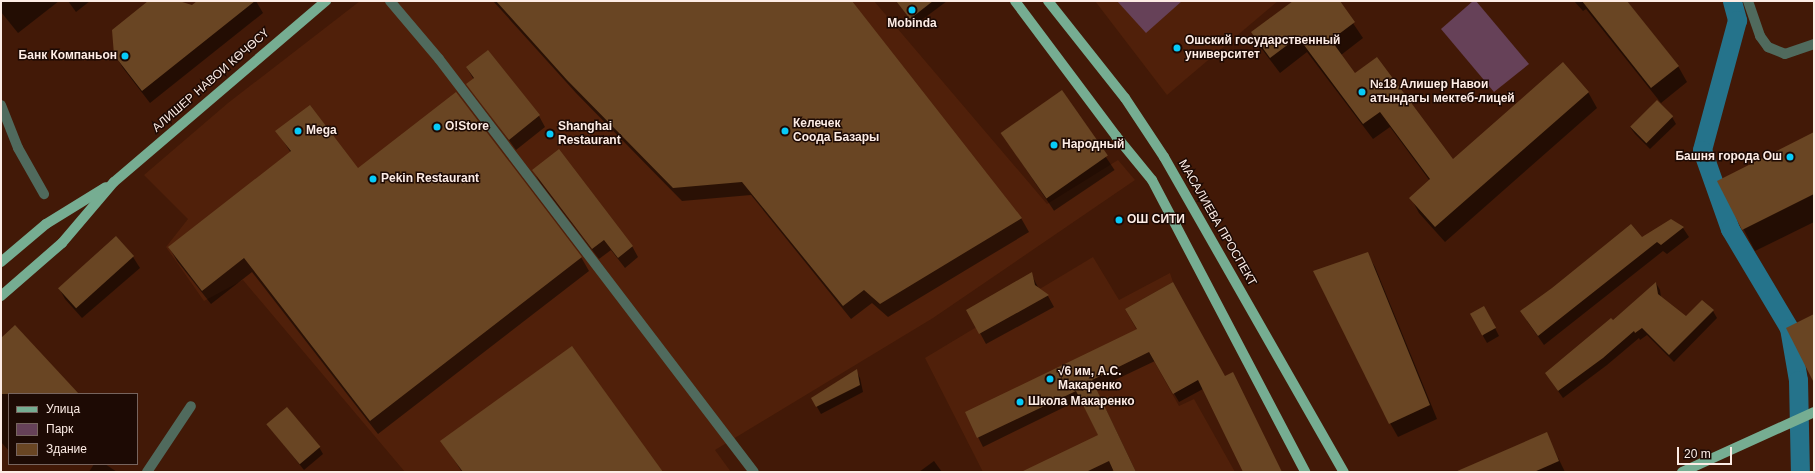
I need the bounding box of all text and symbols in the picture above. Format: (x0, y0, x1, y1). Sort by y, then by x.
marker: Mobinda (907, 5, 917, 15)
place label: Mobinda (887, 17, 937, 31)
street label: АЛИШЕР НАВОИ КӨЧӨСҮ (150, 26, 272, 136)
place label: Ошский государственный университет (1185, 34, 1340, 62)
marker: Ошский государственный университет (1172, 43, 1182, 53)
place label: Банк Компаньон (19, 49, 117, 63)
marker: Банк Компаньон (120, 51, 130, 61)
place label: №18 Алишер Навои атындагы мектеб-лицей (1370, 78, 1515, 106)
marker: №18 Алишер Навои атындагы мектеб-лицей (1357, 87, 1367, 97)
place label: Келечек Соода Базары (793, 117, 879, 145)
place label: O!Store (445, 120, 489, 134)
place label: Shanghai Restaurant (558, 120, 621, 148)
marker: O!Store (432, 122, 442, 132)
place label: Mega (306, 124, 337, 138)
marker: Mega (293, 126, 303, 136)
marker: Келечек Соода Базары (780, 126, 790, 136)
marker: Shanghai Restaurant (545, 129, 555, 139)
place label: Народный (1062, 138, 1124, 152)
marker: Народный (1049, 140, 1059, 150)
place label: Башня города Ош (1675, 150, 1782, 164)
marker: Башня города Ош (1785, 152, 1795, 162)
street label: МАСАЛИЕВА ПРОСПЕКТ (1175, 157, 1259, 289)
place label: Pekin Restaurant (381, 172, 479, 186)
marker: Pekin Restaurant (368, 174, 378, 184)
place label: ОШ СИТИ (1127, 213, 1185, 227)
marker: ОШ СИТИ (1114, 215, 1124, 225)
place label: √6 им, А.С. Макаренко (1058, 365, 1122, 393)
marker: √6 им, А.С. Макаренко (1045, 374, 1055, 384)
legend (8, 393, 138, 465)
place label: Школа Макаренко (1028, 395, 1134, 409)
marker: Школа Макаренко (1015, 397, 1025, 407)
text: Улица (46, 402, 80, 416)
text: Парк (46, 422, 73, 436)
scale bar (1679, 439, 1734, 465)
text: Здание (46, 442, 87, 456)
text: 20 m (1684, 447, 1711, 461)

